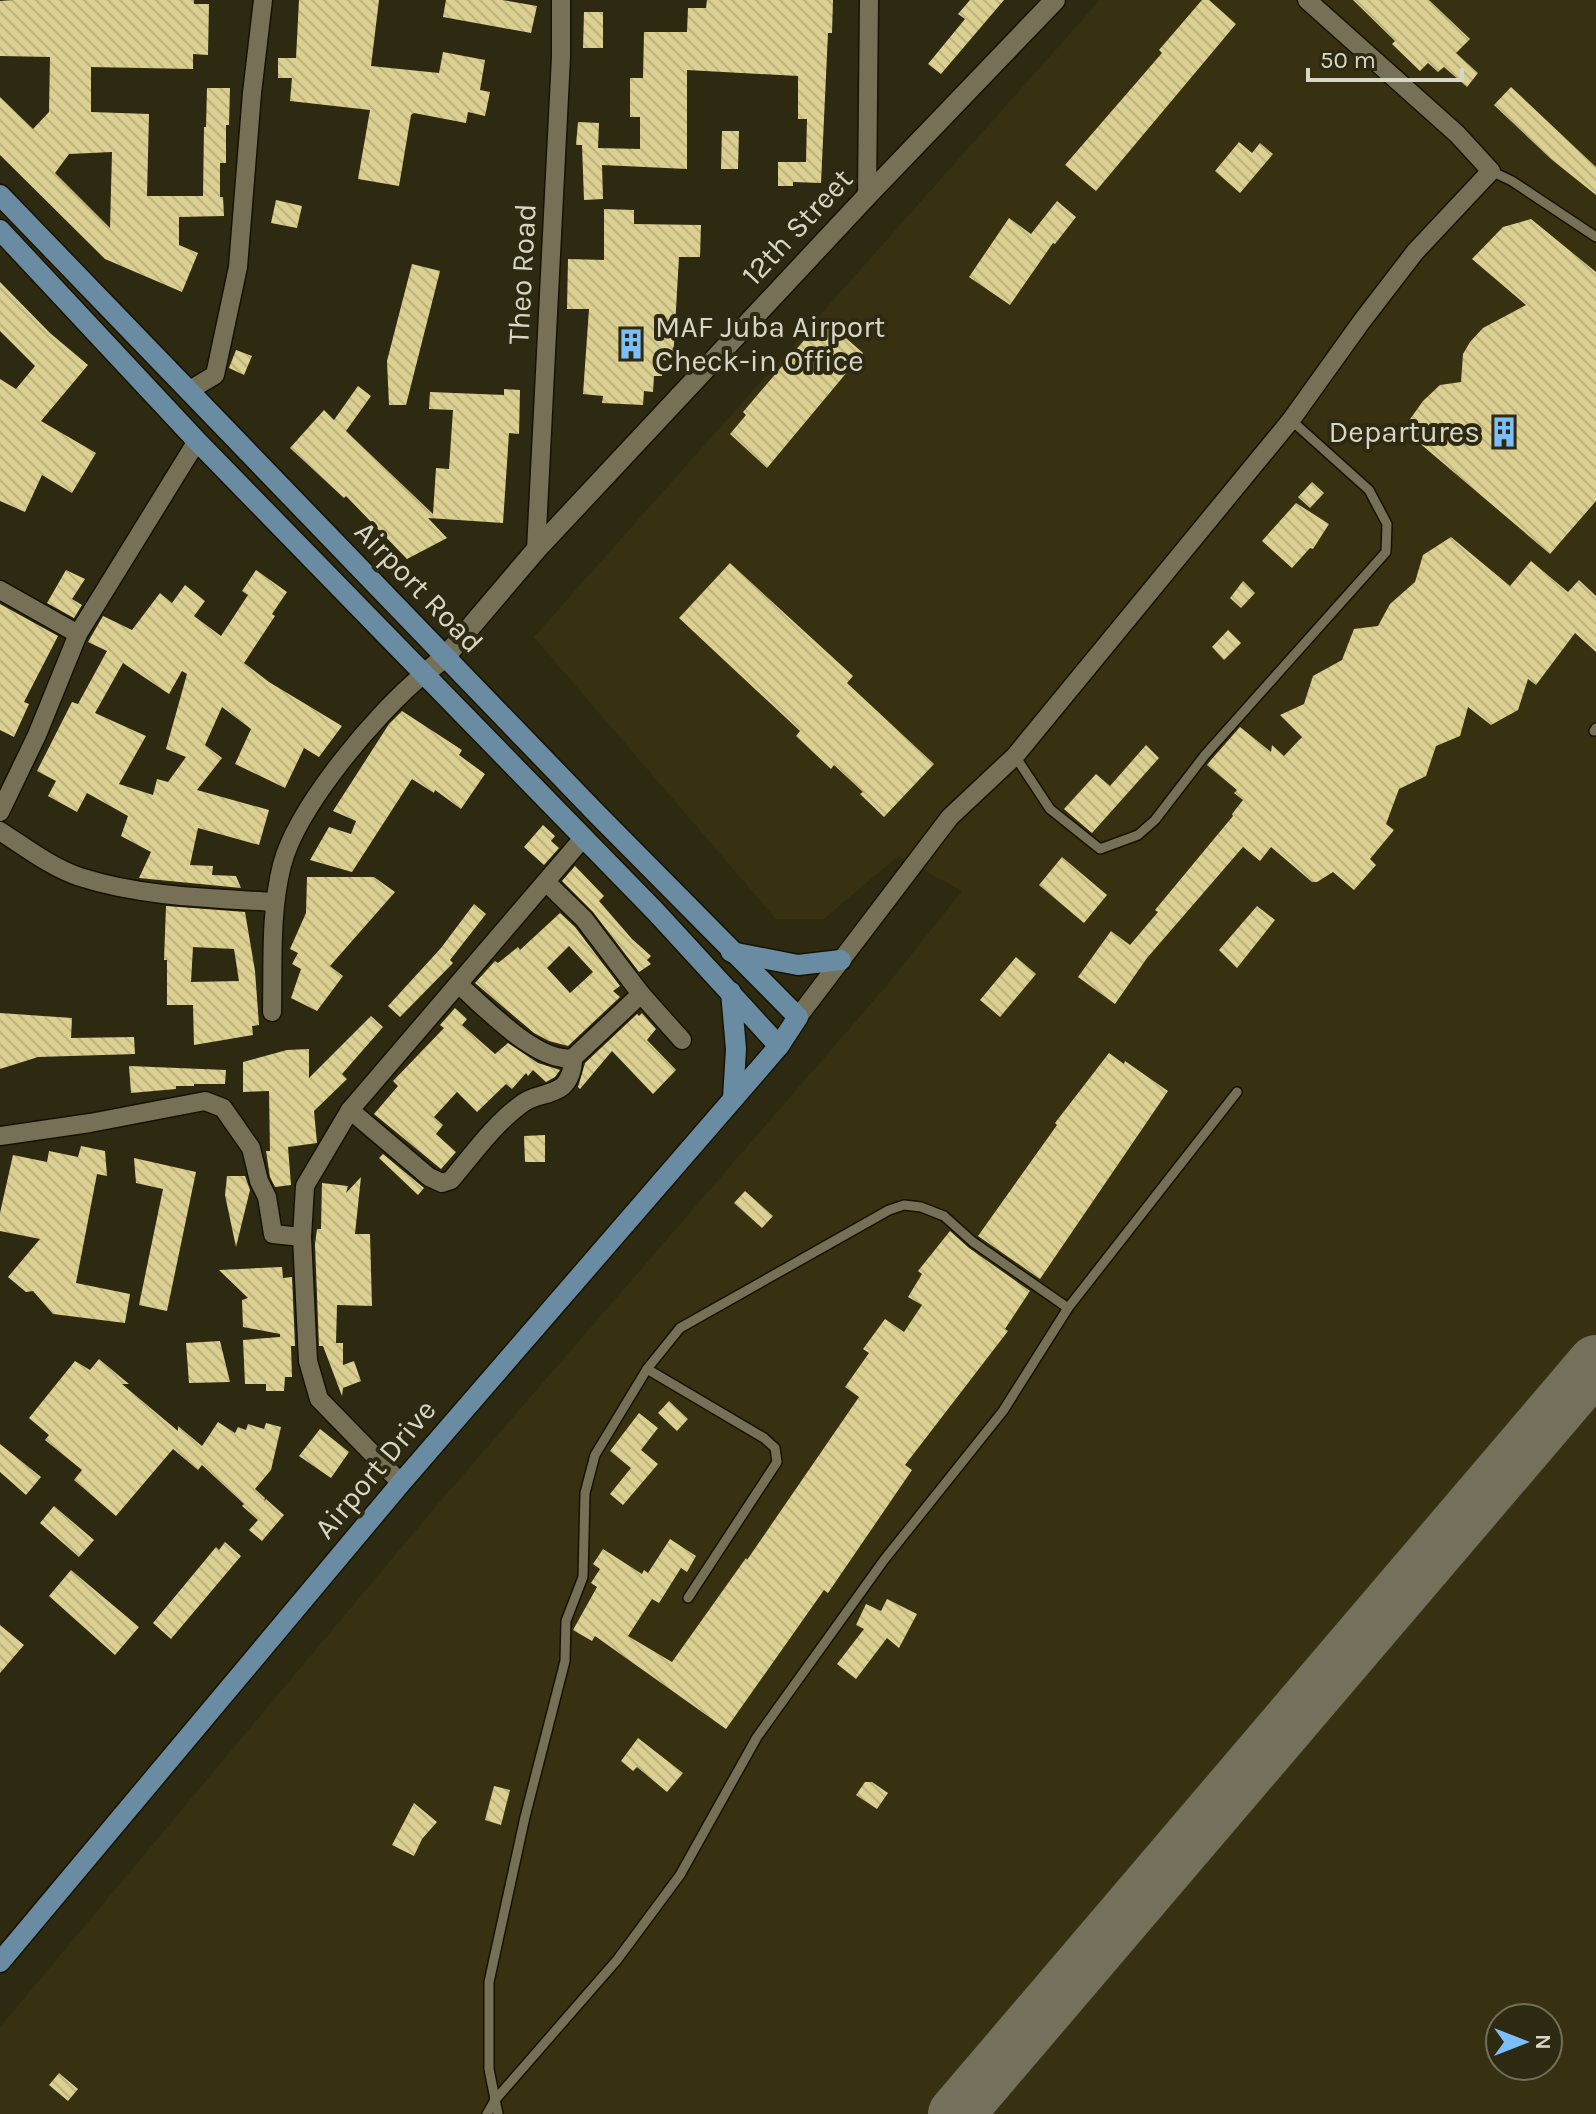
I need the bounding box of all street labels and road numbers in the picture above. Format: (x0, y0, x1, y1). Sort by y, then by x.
street label: 12th Street (734, 161, 860, 293)
street label: Theo Road (500, 203, 544, 345)
street label: Airport Road (347, 514, 491, 660)
street label: Airport Drive (306, 1392, 444, 1546)

